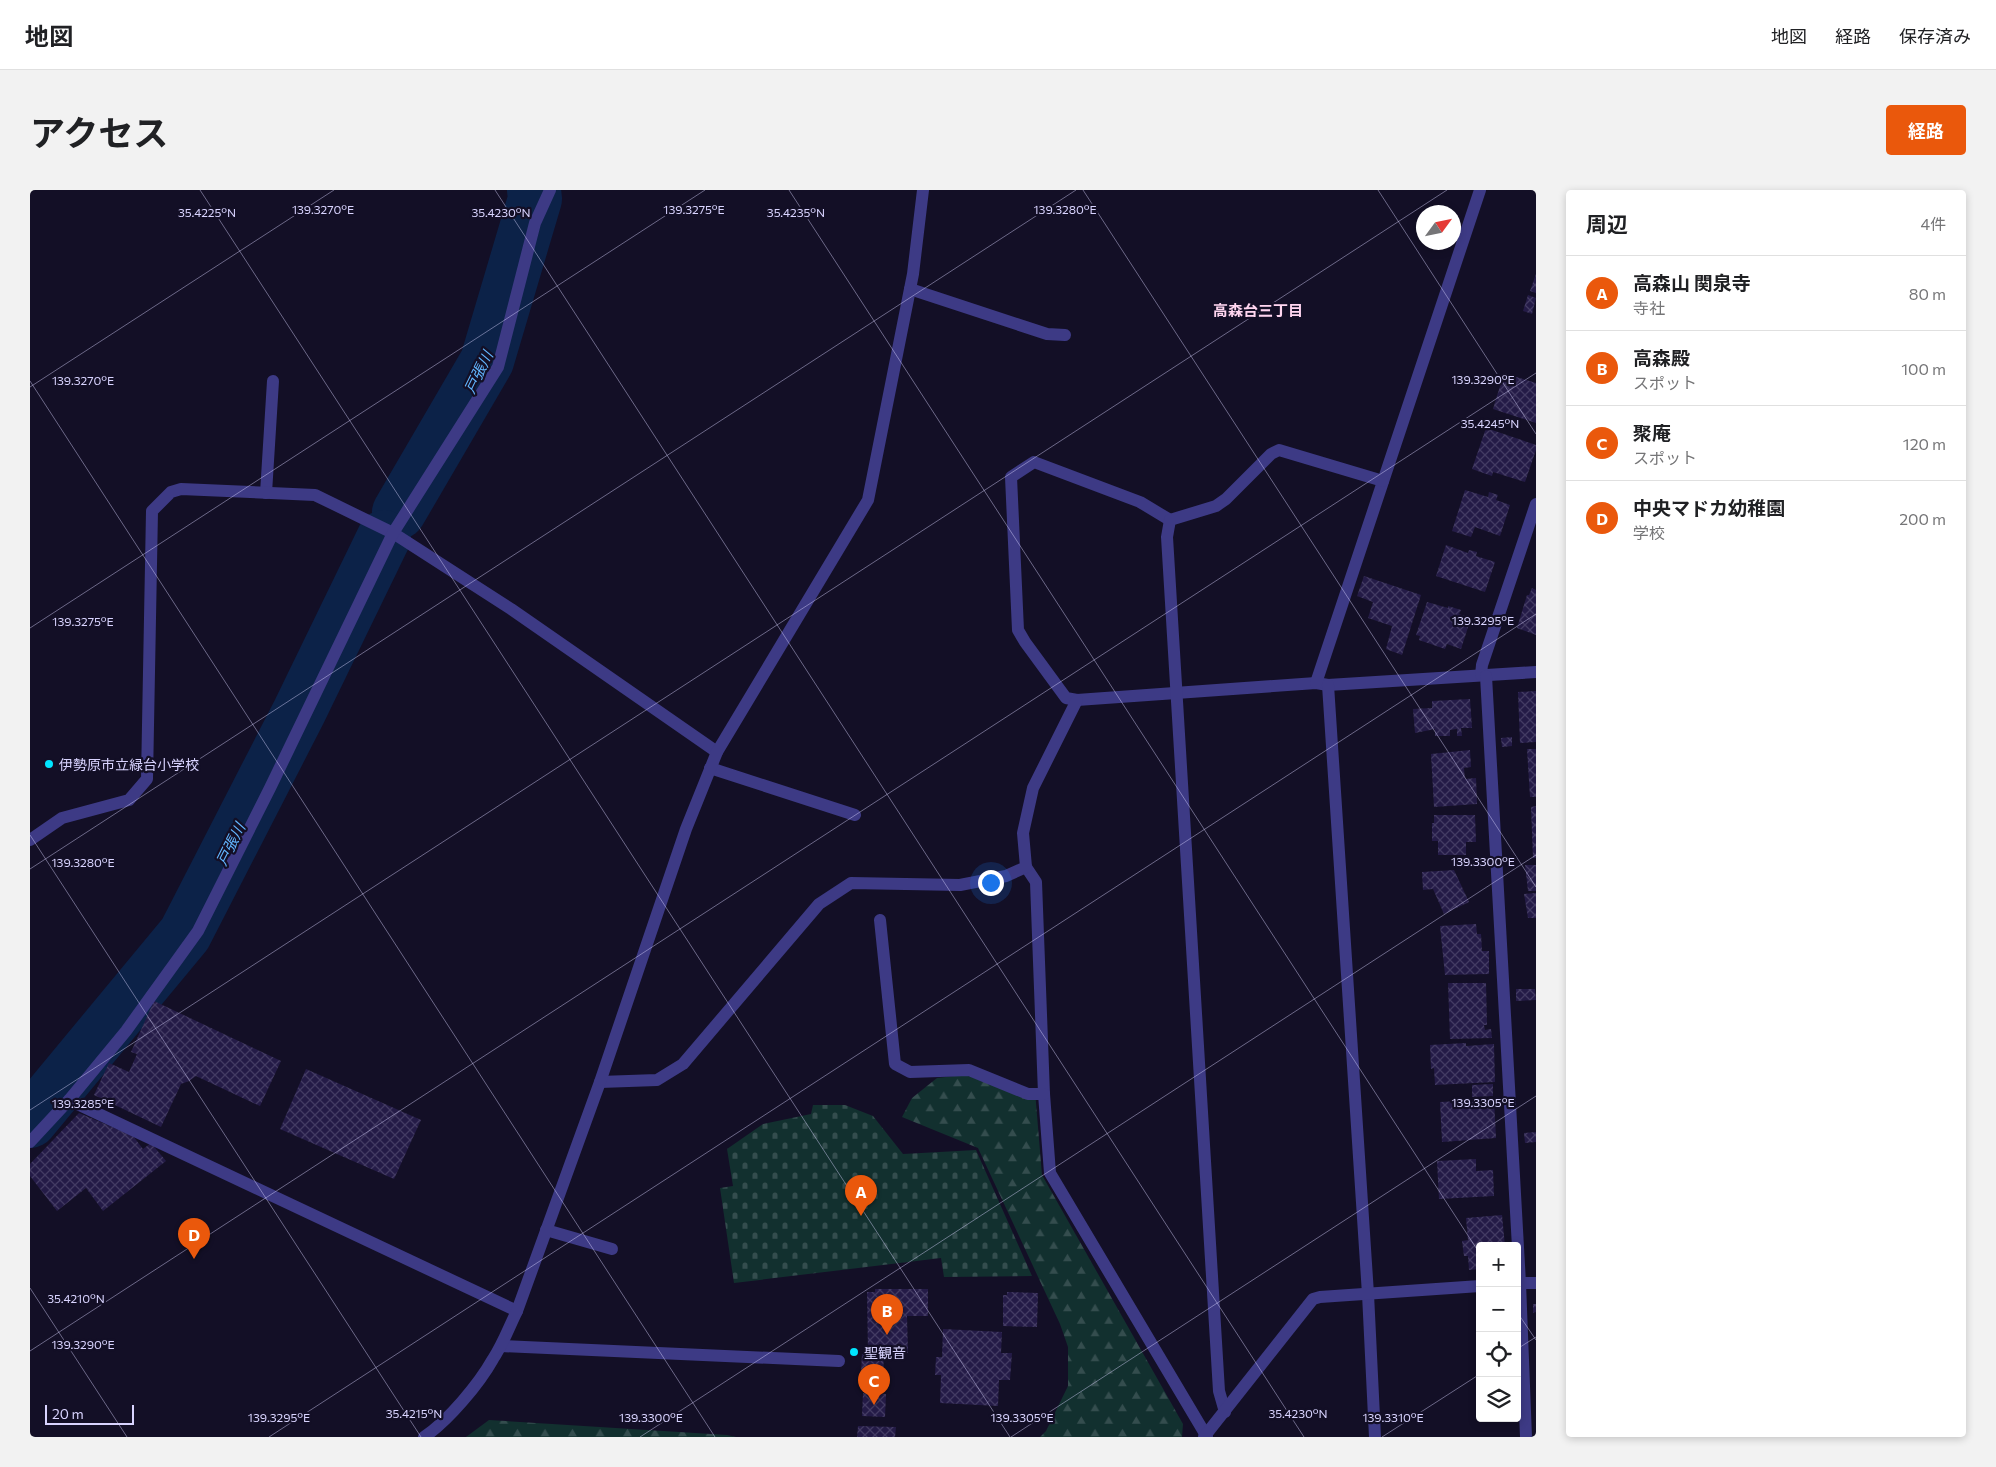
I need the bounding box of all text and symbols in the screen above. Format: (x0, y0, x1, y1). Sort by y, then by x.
text: 地図 (25, 21, 73, 50)
text: 地図 (1771, 25, 1807, 47)
text: 経路 (1835, 25, 1871, 47)
text: 保存済み (1899, 25, 1971, 47)
button: 経路 (1886, 105, 1966, 155)
text: アクセス (30, 110, 168, 153)
text: 139.3270°E (292, 202, 354, 216)
text: 139.3275°E (663, 202, 725, 216)
text: 139.3280°E (1033, 202, 1097, 216)
text: 35.4225°N (178, 205, 236, 219)
text: 35.4230°N (471, 205, 531, 219)
text: 35.4235°N (767, 205, 825, 219)
north arrow (1416, 205, 1461, 250)
text: 周辺 (1586, 211, 1628, 236)
text: 4件 (1920, 214, 1946, 233)
text: 高森山 関泉寺 (1633, 271, 1751, 294)
text: A (1596, 284, 1608, 303)
text: 80 m (1909, 284, 1946, 303)
text: 寺社 (1633, 298, 1665, 317)
district label: 高森台三丁目 (1213, 301, 1303, 319)
water label: 戸張川 (460, 346, 497, 396)
text: 高森殿 (1633, 346, 1690, 369)
text: B (1597, 359, 1607, 378)
text: 100 m (1901, 359, 1946, 378)
text: 139.3290°E (1451, 372, 1515, 386)
text: 139.3270°E (52, 373, 114, 387)
text: スポット (1633, 373, 1697, 392)
text: 35.4245°N (1461, 416, 1519, 430)
text: 聚庵 (1633, 421, 1671, 444)
text: C (1597, 434, 1607, 453)
text: 120 m (1903, 434, 1946, 453)
text: スポット (1633, 448, 1697, 467)
text: 中央マドカ幼稚園 (1633, 496, 1785, 519)
text: D (1596, 509, 1608, 528)
text: 200 m (1899, 509, 1946, 528)
text: 学校 (1633, 523, 1665, 542)
text: 139.3295°E (1452, 613, 1514, 627)
text: 139.3275°E (52, 614, 114, 628)
place label: 伊勢原市立緑台小学校 (59, 756, 199, 773)
marker: 伊勢原市立緑台小学校 (43, 758, 55, 770)
water label: 戸張川 (212, 818, 249, 868)
text: 139.3300°E (1451, 854, 1515, 868)
text: 139.3280°E (51, 855, 115, 869)
your location (978, 870, 1004, 896)
text: 139.3305°E (1451, 1095, 1515, 1109)
text: 139.3285°E (52, 1096, 114, 1110)
pin: A (845, 1175, 877, 1216)
pin: D (178, 1218, 210, 1259)
map controls (1476, 1242, 1521, 1422)
button: + (1476, 1242, 1521, 1287)
button: − (1476, 1287, 1521, 1332)
text: 35.4210°N (47, 1291, 105, 1305)
pin: B (871, 1294, 903, 1335)
button: locate (1476, 1332, 1521, 1377)
text: 139.3290°E (51, 1337, 115, 1351)
place label: 聖観音 (864, 1344, 906, 1361)
marker: 聖観音 (848, 1346, 860, 1358)
pin: C (858, 1364, 890, 1405)
button: layers (1476, 1377, 1521, 1422)
scale bar (45, 1402, 134, 1425)
text: 20 m (52, 1405, 84, 1422)
text: 35.4215°N (386, 1406, 442, 1420)
text: 35.4230°N (1268, 1406, 1328, 1420)
text: 139.3295°E (248, 1410, 310, 1424)
text: 139.3300°E (619, 1410, 683, 1424)
text: 139.3305°E (990, 1410, 1054, 1424)
text: 139.3310°E (1362, 1410, 1424, 1424)

